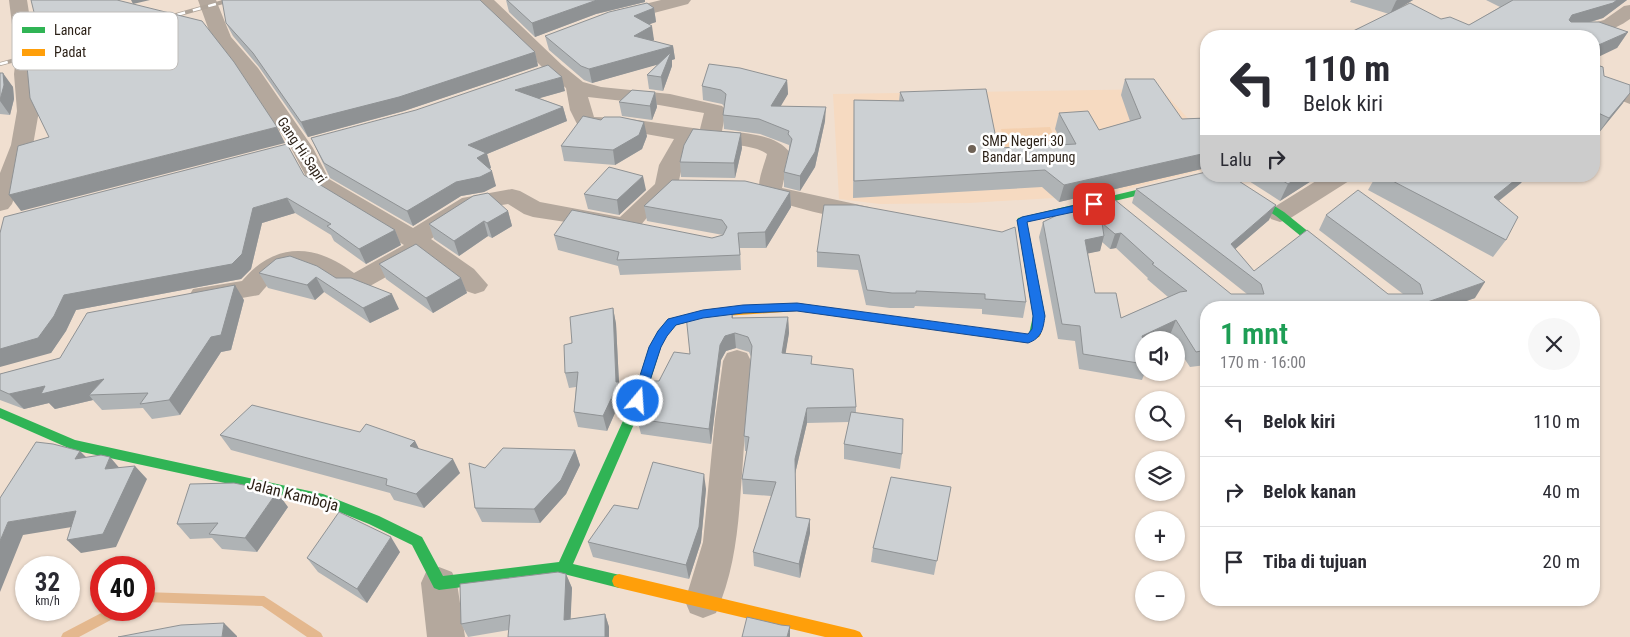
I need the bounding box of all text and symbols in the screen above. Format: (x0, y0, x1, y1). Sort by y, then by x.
legend (12, 12, 178, 70)
text: Lancar (54, 22, 92, 38)
text: Padat (54, 44, 86, 60)
text: 110 m (1303, 49, 1390, 90)
icon: left (1220, 50, 1285, 115)
text: Belok kiri (1303, 91, 1383, 116)
street label: Gang Hi.Sapri (274, 114, 330, 186)
place label: SMP Negeri 30 Bandar Lampung (982, 133, 1076, 165)
marker: SMP Negeri 30 Bandar Lampung (966, 143, 978, 155)
icon: right (1262, 145, 1290, 173)
text: Lalu (1220, 148, 1252, 171)
pin (1073, 183, 1115, 225)
icon: arrive (1080, 190, 1108, 218)
text: 1 mnt (1220, 316, 1288, 351)
button: close (1528, 318, 1580, 370)
map controls (1135, 331, 1185, 621)
button: sound (1135, 331, 1185, 381)
text: 170 m · 16:00 (1220, 353, 1306, 372)
position arrow (611, 374, 663, 426)
button: search (1135, 391, 1185, 441)
icon: left (1220, 408, 1248, 436)
text: Belok kiri (1263, 410, 1335, 433)
text: 110 m (1533, 410, 1580, 433)
button: layers (1135, 451, 1185, 501)
street label: Jalan Kamboja (245, 474, 341, 515)
icon: right (1220, 478, 1248, 506)
text: Belok kanan (1263, 480, 1356, 503)
text: 40 m (1543, 480, 1580, 503)
button: + (1135, 511, 1185, 561)
icon: arrive (1220, 548, 1248, 576)
text: Tiba di tujuan (1263, 550, 1367, 573)
text: 20 m (1543, 550, 1580, 573)
speed limit sign: 40 (90, 556, 155, 621)
text: 32 (35, 568, 60, 597)
button: − (1135, 571, 1185, 621)
text: km/h (35, 594, 60, 608)

